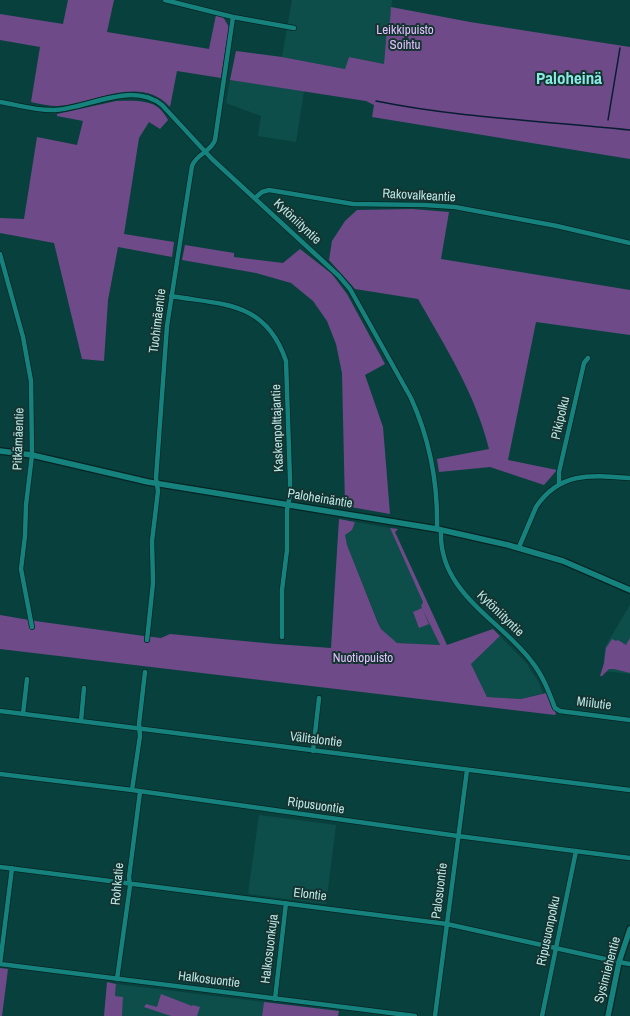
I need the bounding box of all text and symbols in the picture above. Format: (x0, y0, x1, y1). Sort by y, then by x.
park label: Leikkipuisto Soihtu (376, 23, 434, 54)
district label: Paloheinä (536, 69, 602, 89)
street label: Rakovalkeantie (382, 186, 456, 206)
street label: Kytöniityntie (270, 196, 324, 248)
street label: Tuohimäentie (146, 288, 170, 354)
street label: Kaskenpolttajantie (269, 384, 287, 472)
street label: Pikipolku (548, 395, 574, 441)
street label: Pitkämäentie (10, 407, 28, 471)
street label: Paloheinäntie (286, 486, 354, 512)
street label: Kytöniityntie (473, 588, 527, 640)
park label: Nuotiopuisto (333, 651, 393, 667)
street label: Miilutie (576, 694, 612, 714)
street label: Välitalontie (289, 729, 343, 751)
street label: Ripusuontie (286, 794, 346, 818)
street label: Rohkatie (108, 862, 128, 906)
street label: Palosuontie (429, 862, 451, 920)
street label: Elontie (293, 885, 327, 905)
street label: Ripusuonpolku (534, 895, 564, 967)
street label: Halkosuonkuja (258, 913, 282, 985)
street label: Sysimiehentie (592, 935, 624, 1005)
street label: Halkosuontie (177, 968, 241, 992)

